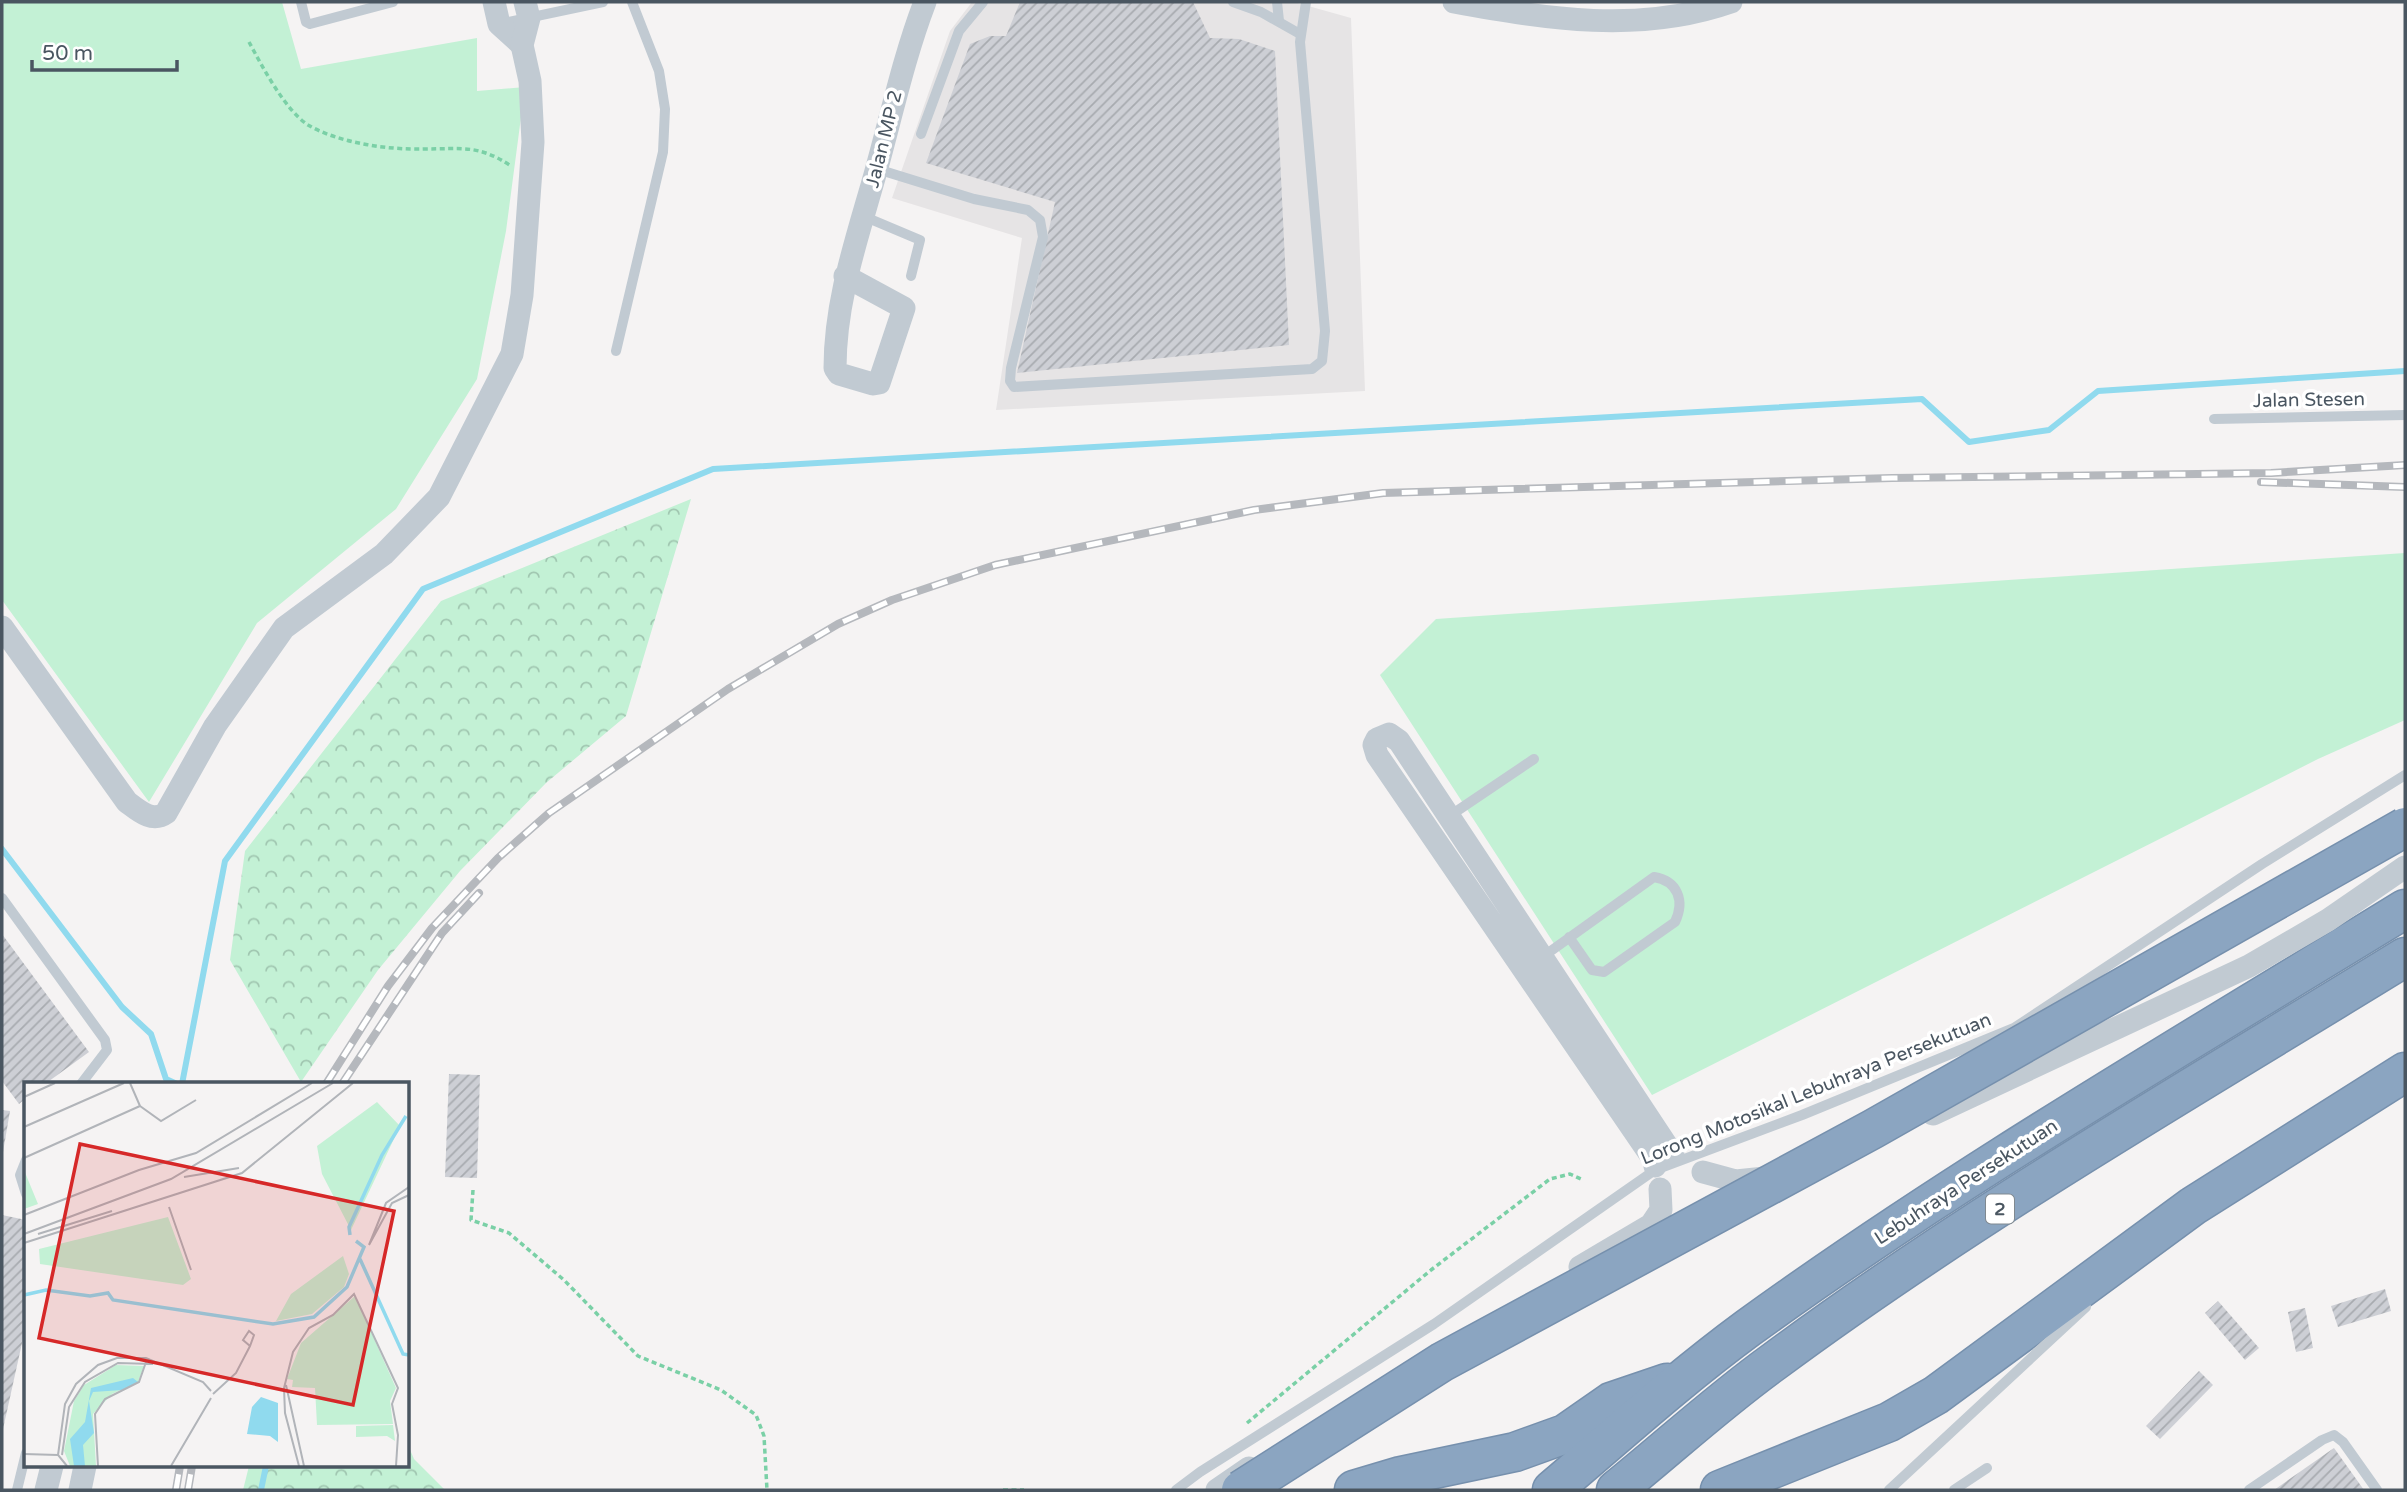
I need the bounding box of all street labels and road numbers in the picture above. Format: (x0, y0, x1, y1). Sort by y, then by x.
street label: Jalan MP 2 (861, 88, 907, 190)
street label: Jalan Stesen (2253, 388, 2365, 412)
street label: Lorong Motosikal Lebuhraya Persekutuan (1638, 1008, 1994, 1170)
street label: Lebuhraya Persekutuan (1870, 1115, 2062, 1249)
road number: 2 (1986, 1194, 2014, 1224)

